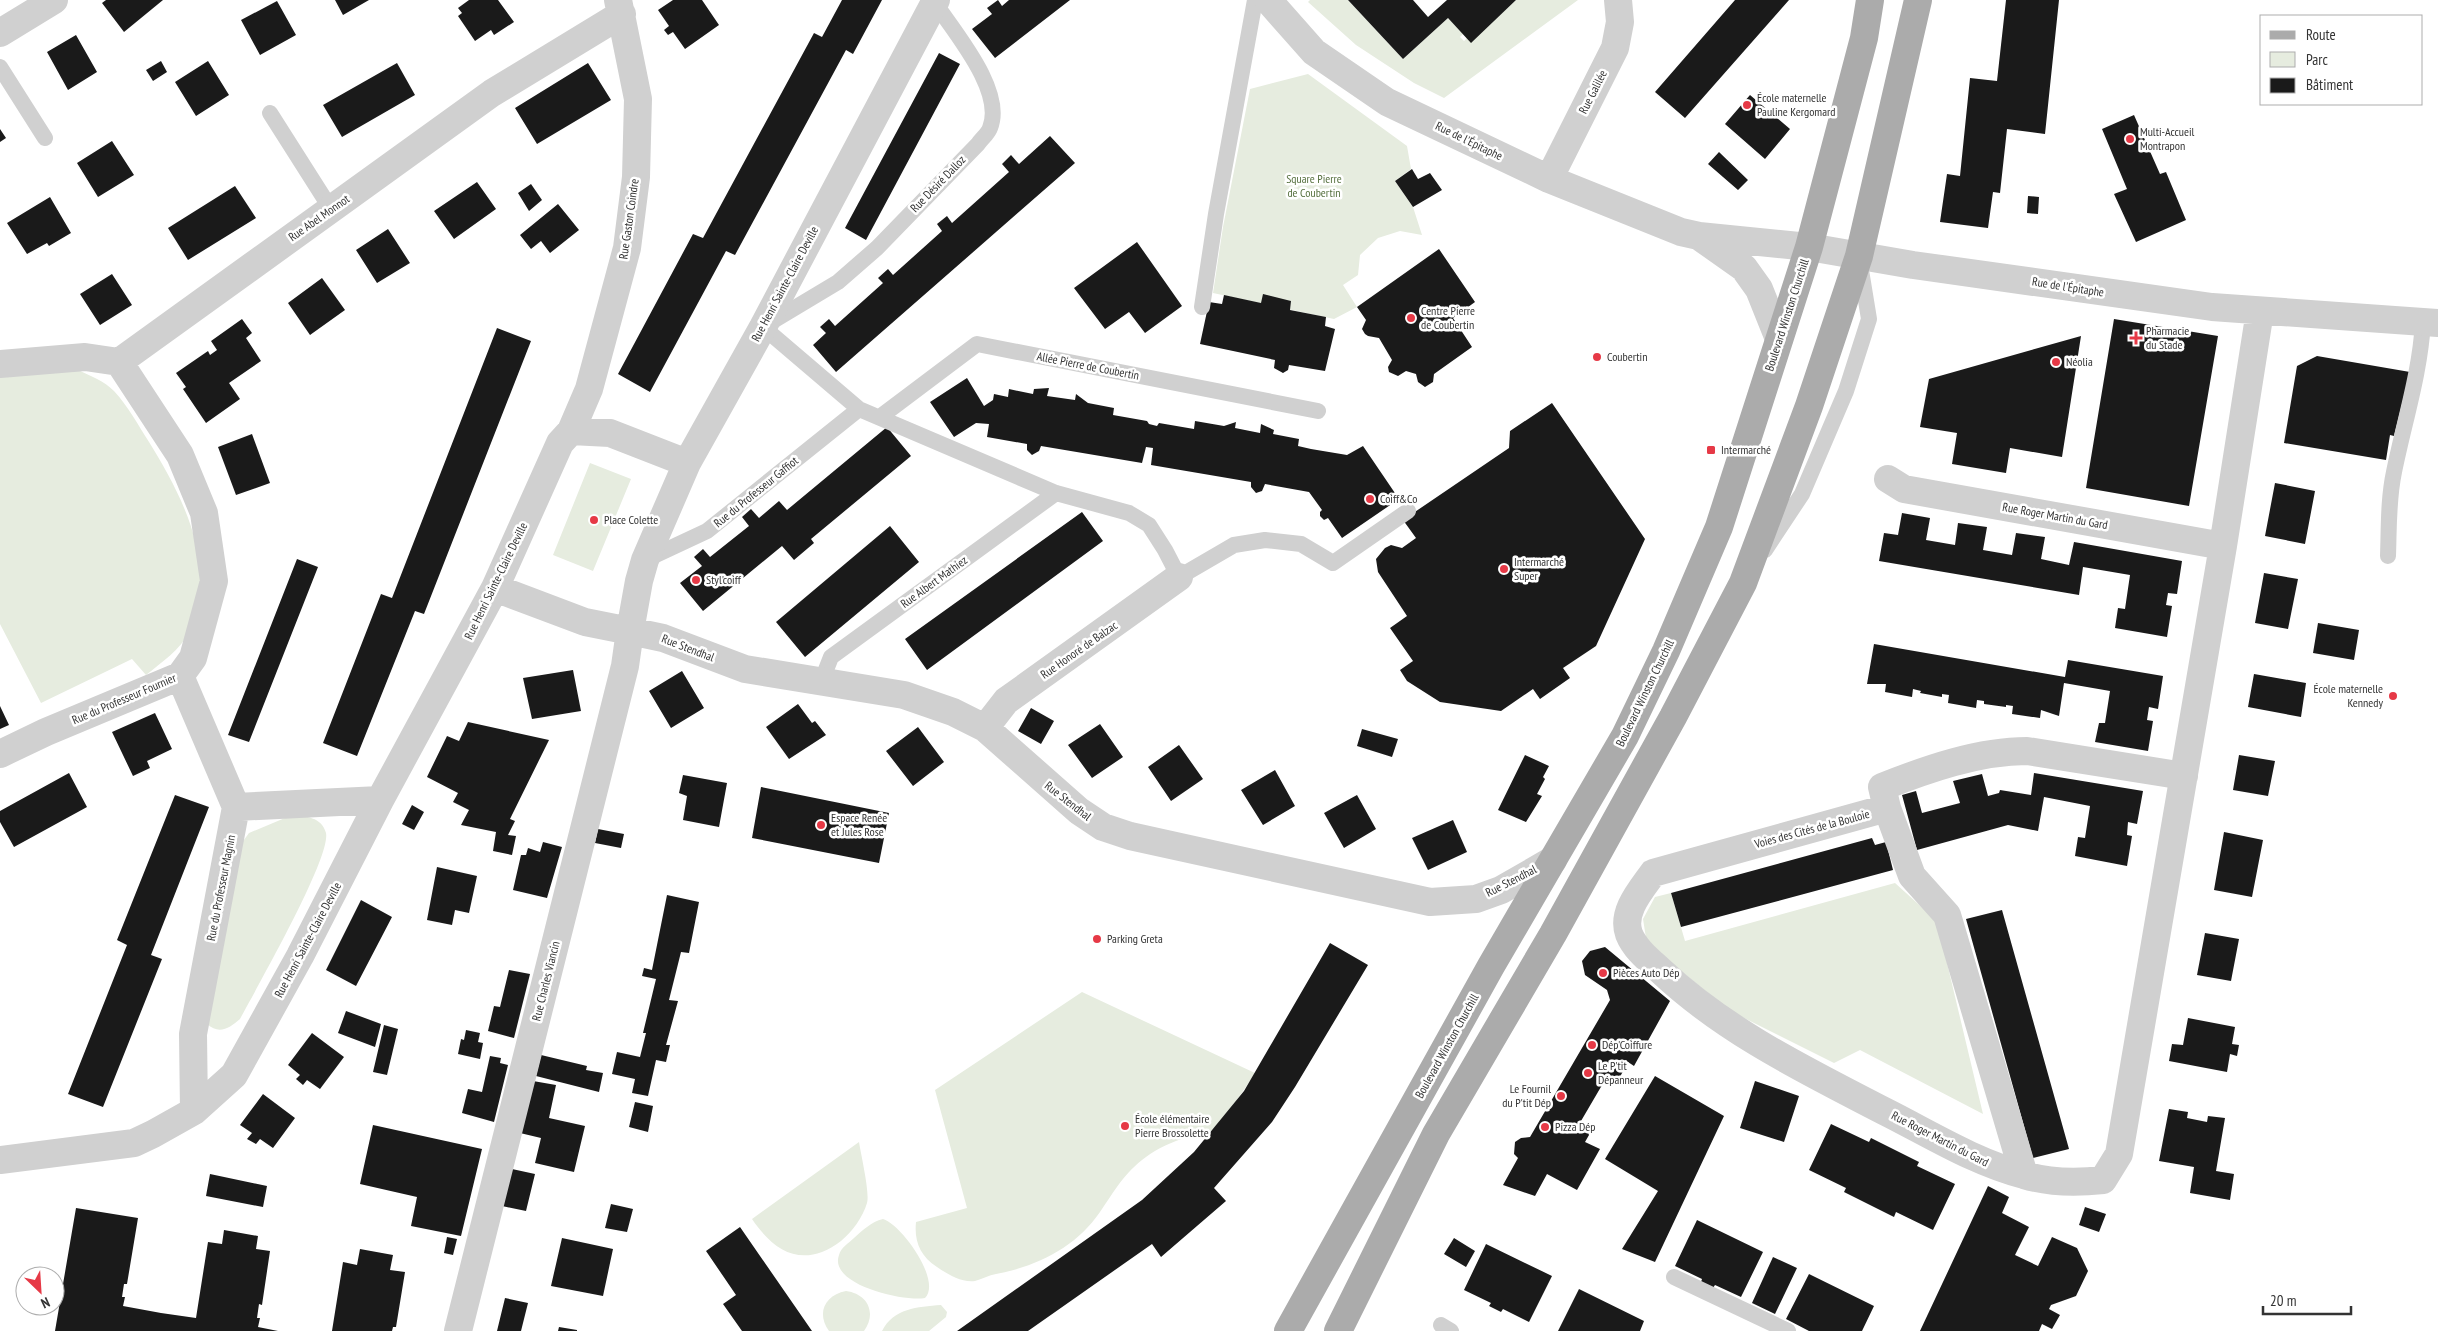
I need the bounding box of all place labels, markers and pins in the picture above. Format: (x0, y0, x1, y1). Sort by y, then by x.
place label: École maternelle Pauline Kergomard (1757, 90, 1835, 119)
marker: École maternelle Pauline Kergomard (1741, 99, 1753, 111)
place label: Multi-Accueil Montrapon (2140, 124, 2195, 153)
marker: Multi-Accueil Montrapon (2124, 133, 2136, 145)
place label: Centre Pierre de Coubertin (1421, 303, 1475, 332)
marker: Centre Pierre de Coubertin (1405, 312, 1417, 324)
place label: Pharmacie du Stade (2146, 323, 2189, 352)
marker: Pharmacie du Stade (2130, 332, 2142, 344)
place label: Coubertin (1607, 349, 1647, 364)
marker: Coubertin (1591, 351, 1603, 363)
place label: Néolia (2066, 354, 2093, 369)
marker: Néolia (2050, 356, 2062, 368)
place label: Intermarché (1721, 442, 1771, 457)
marker: Intermarché (1705, 444, 1717, 456)
place label: Coiff&Co (1380, 491, 1417, 506)
marker: Coiff&Co (1364, 493, 1376, 505)
place label: Place Colette (604, 512, 658, 527)
marker: Place Colette (588, 514, 600, 526)
place label: Intermarché Super (1514, 554, 1564, 583)
marker: Intermarché Super (1498, 563, 1510, 575)
place label: Styl'coiff (706, 572, 742, 587)
marker: Styl'coiff (690, 574, 702, 586)
place label: École maternelle Kennedy (2313, 681, 2383, 710)
marker: École maternelle Kennedy (2387, 690, 2399, 702)
place label: Espace Renée et Jules Rose (831, 810, 887, 839)
marker: Espace Renée et Jules Rose (815, 819, 827, 831)
place label: Parking Greta (1107, 931, 1163, 946)
marker: Parking Greta (1091, 933, 1103, 945)
place label: Pièces Auto Dép (1613, 965, 1679, 980)
marker: Pièces Auto Dép (1597, 967, 1609, 979)
place label: Dép'Coiffure (1602, 1037, 1652, 1052)
marker: Dép'Coiffure (1586, 1039, 1598, 1051)
place label: Le P'tit Dépanneur (1598, 1058, 1644, 1087)
marker: Le P'tit Dépanneur (1582, 1067, 1594, 1079)
place label: Le Fournil du P'tit Dép (1502, 1081, 1551, 1110)
marker: Le Fournil du P'tit Dép (1555, 1090, 1567, 1102)
place label: École élémentaire Pierre Brossolette (1135, 1111, 1209, 1140)
place label: Pizza Dép (1555, 1119, 1595, 1134)
marker: École élémentaire Pierre Brossolette (1119, 1120, 1131, 1132)
marker: Pizza Dép (1539, 1121, 1551, 1133)

